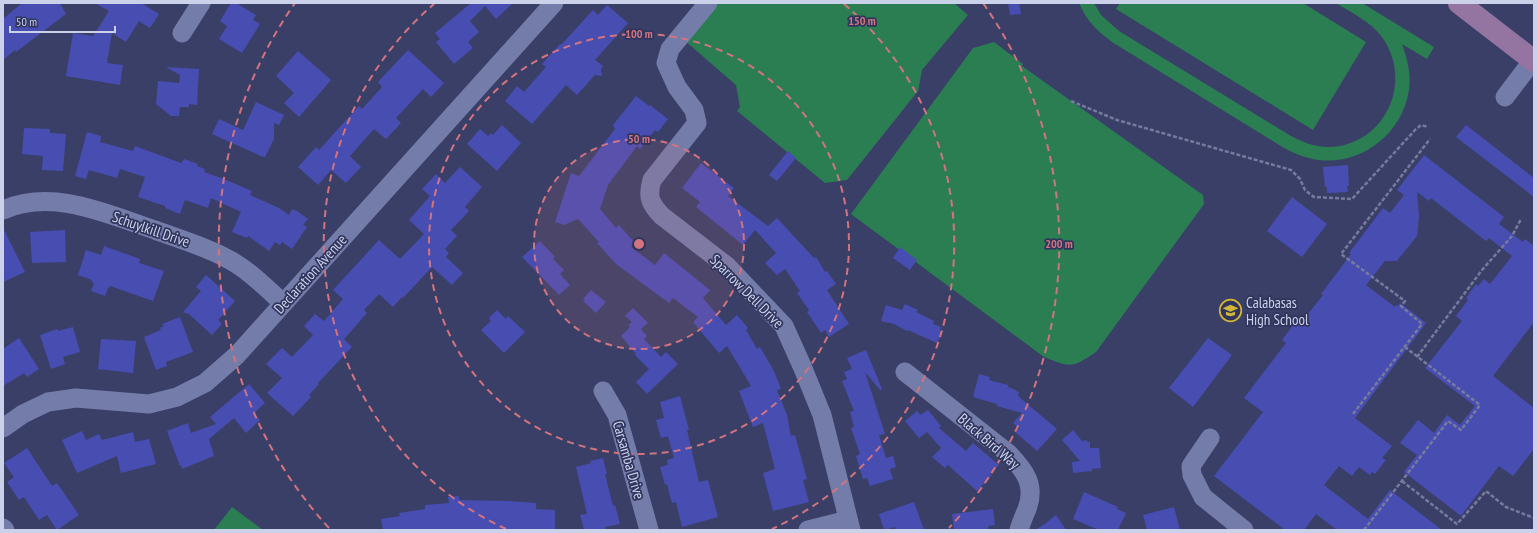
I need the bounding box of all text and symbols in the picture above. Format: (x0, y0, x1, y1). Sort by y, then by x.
scale bar (10, 8, 115, 34)
text: 150 m (848, 13, 876, 28)
text: 50 m (16, 14, 37, 29)
text: 100 m (625, 26, 653, 41)
text: 50 m (628, 131, 650, 146)
street label: Schuylkill Drive (110, 207, 192, 251)
street label: Declaration Avenue (269, 230, 351, 318)
text: 200 m (1045, 236, 1073, 251)
centre of rings (632, 237, 646, 251)
street label: Sparrow Dell Drive (706, 250, 788, 332)
place label: Calabasas High School (1246, 293, 1309, 329)
school or university icon: Calabasas High School (1218, 298, 1244, 324)
street label: Black Bird Way (954, 409, 1024, 473)
street label: Carsamba Drive (609, 419, 649, 501)

